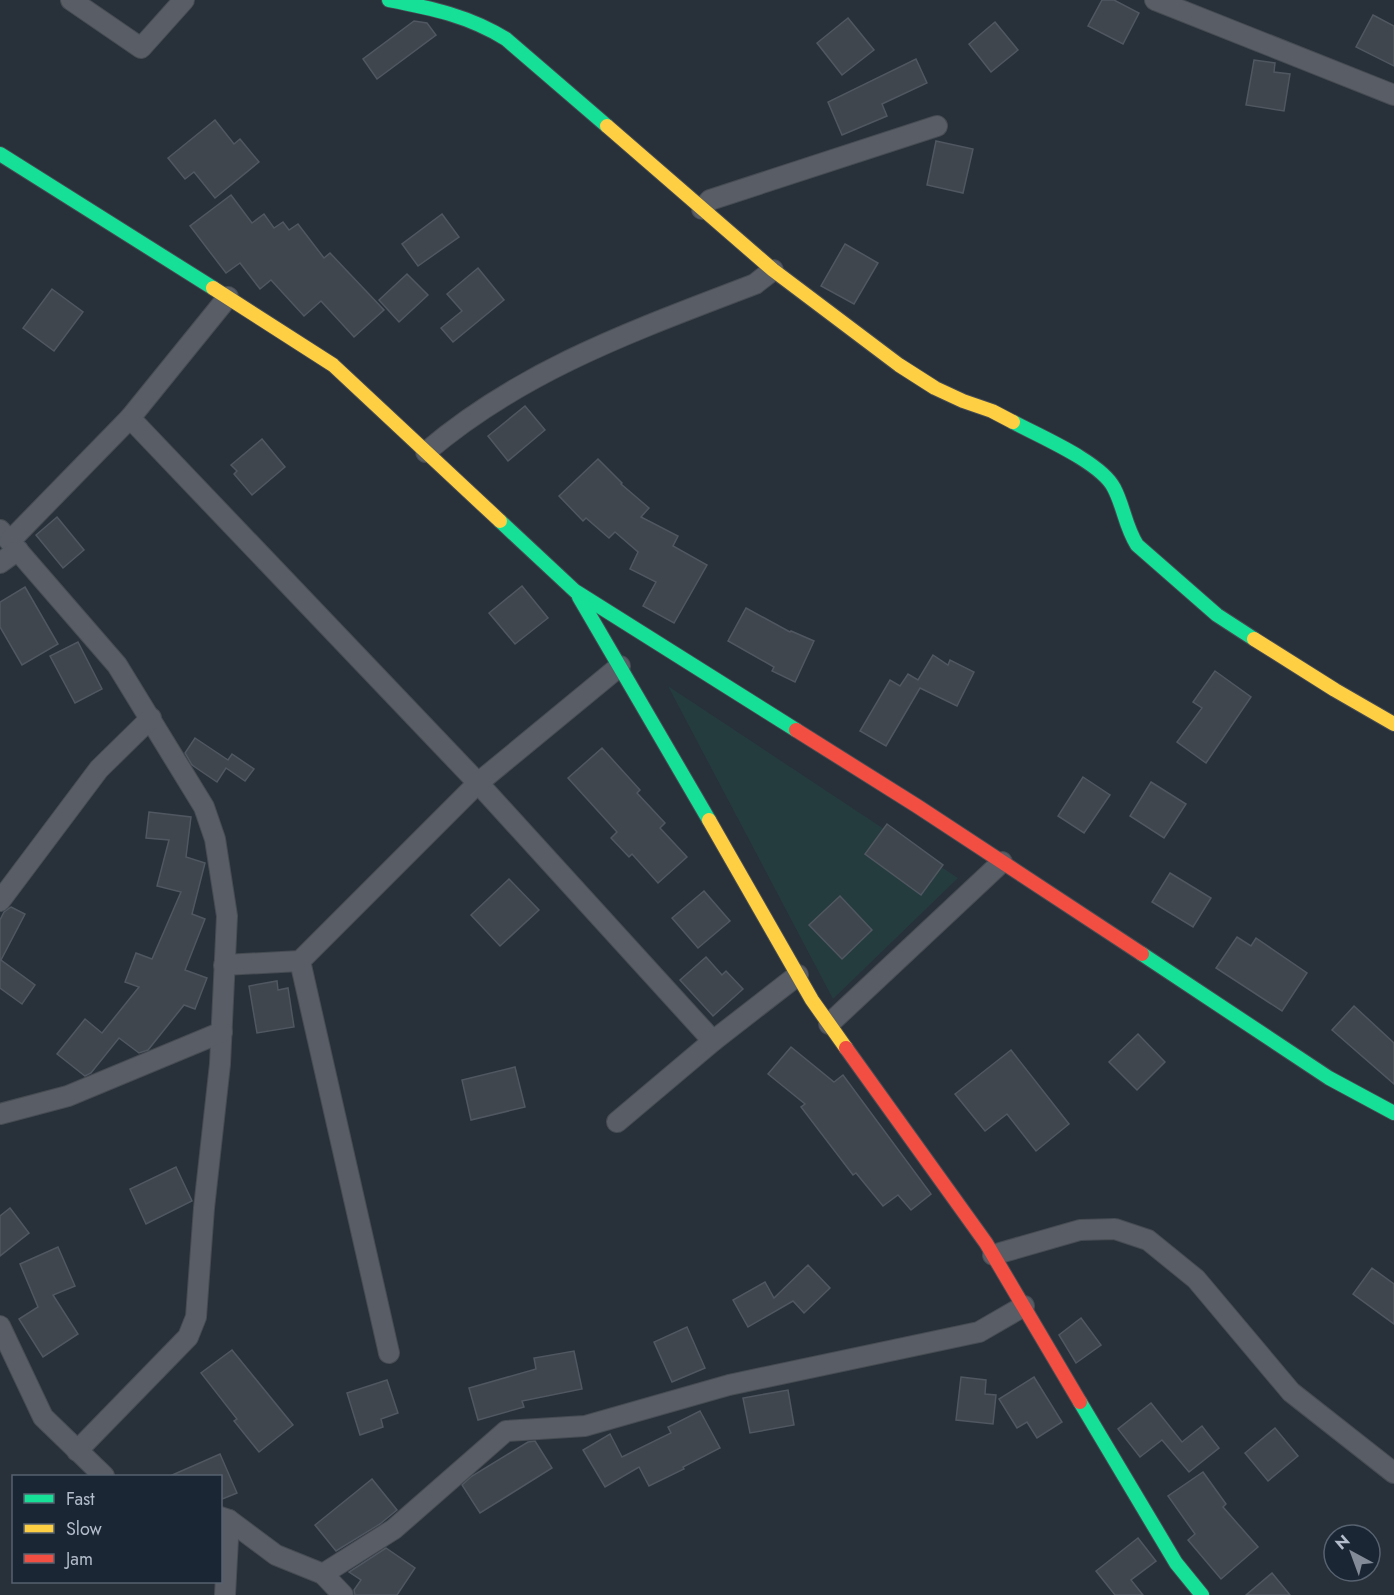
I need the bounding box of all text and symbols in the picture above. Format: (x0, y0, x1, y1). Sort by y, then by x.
legend (12, 1475, 222, 1583)
text: Fast (66, 1486, 95, 1512)
text: Slow (66, 1516, 103, 1542)
north arrow (1322, 1523, 1382, 1583)
text: N (1330, 1529, 1355, 1555)
text: Jam (64, 1546, 93, 1572)

